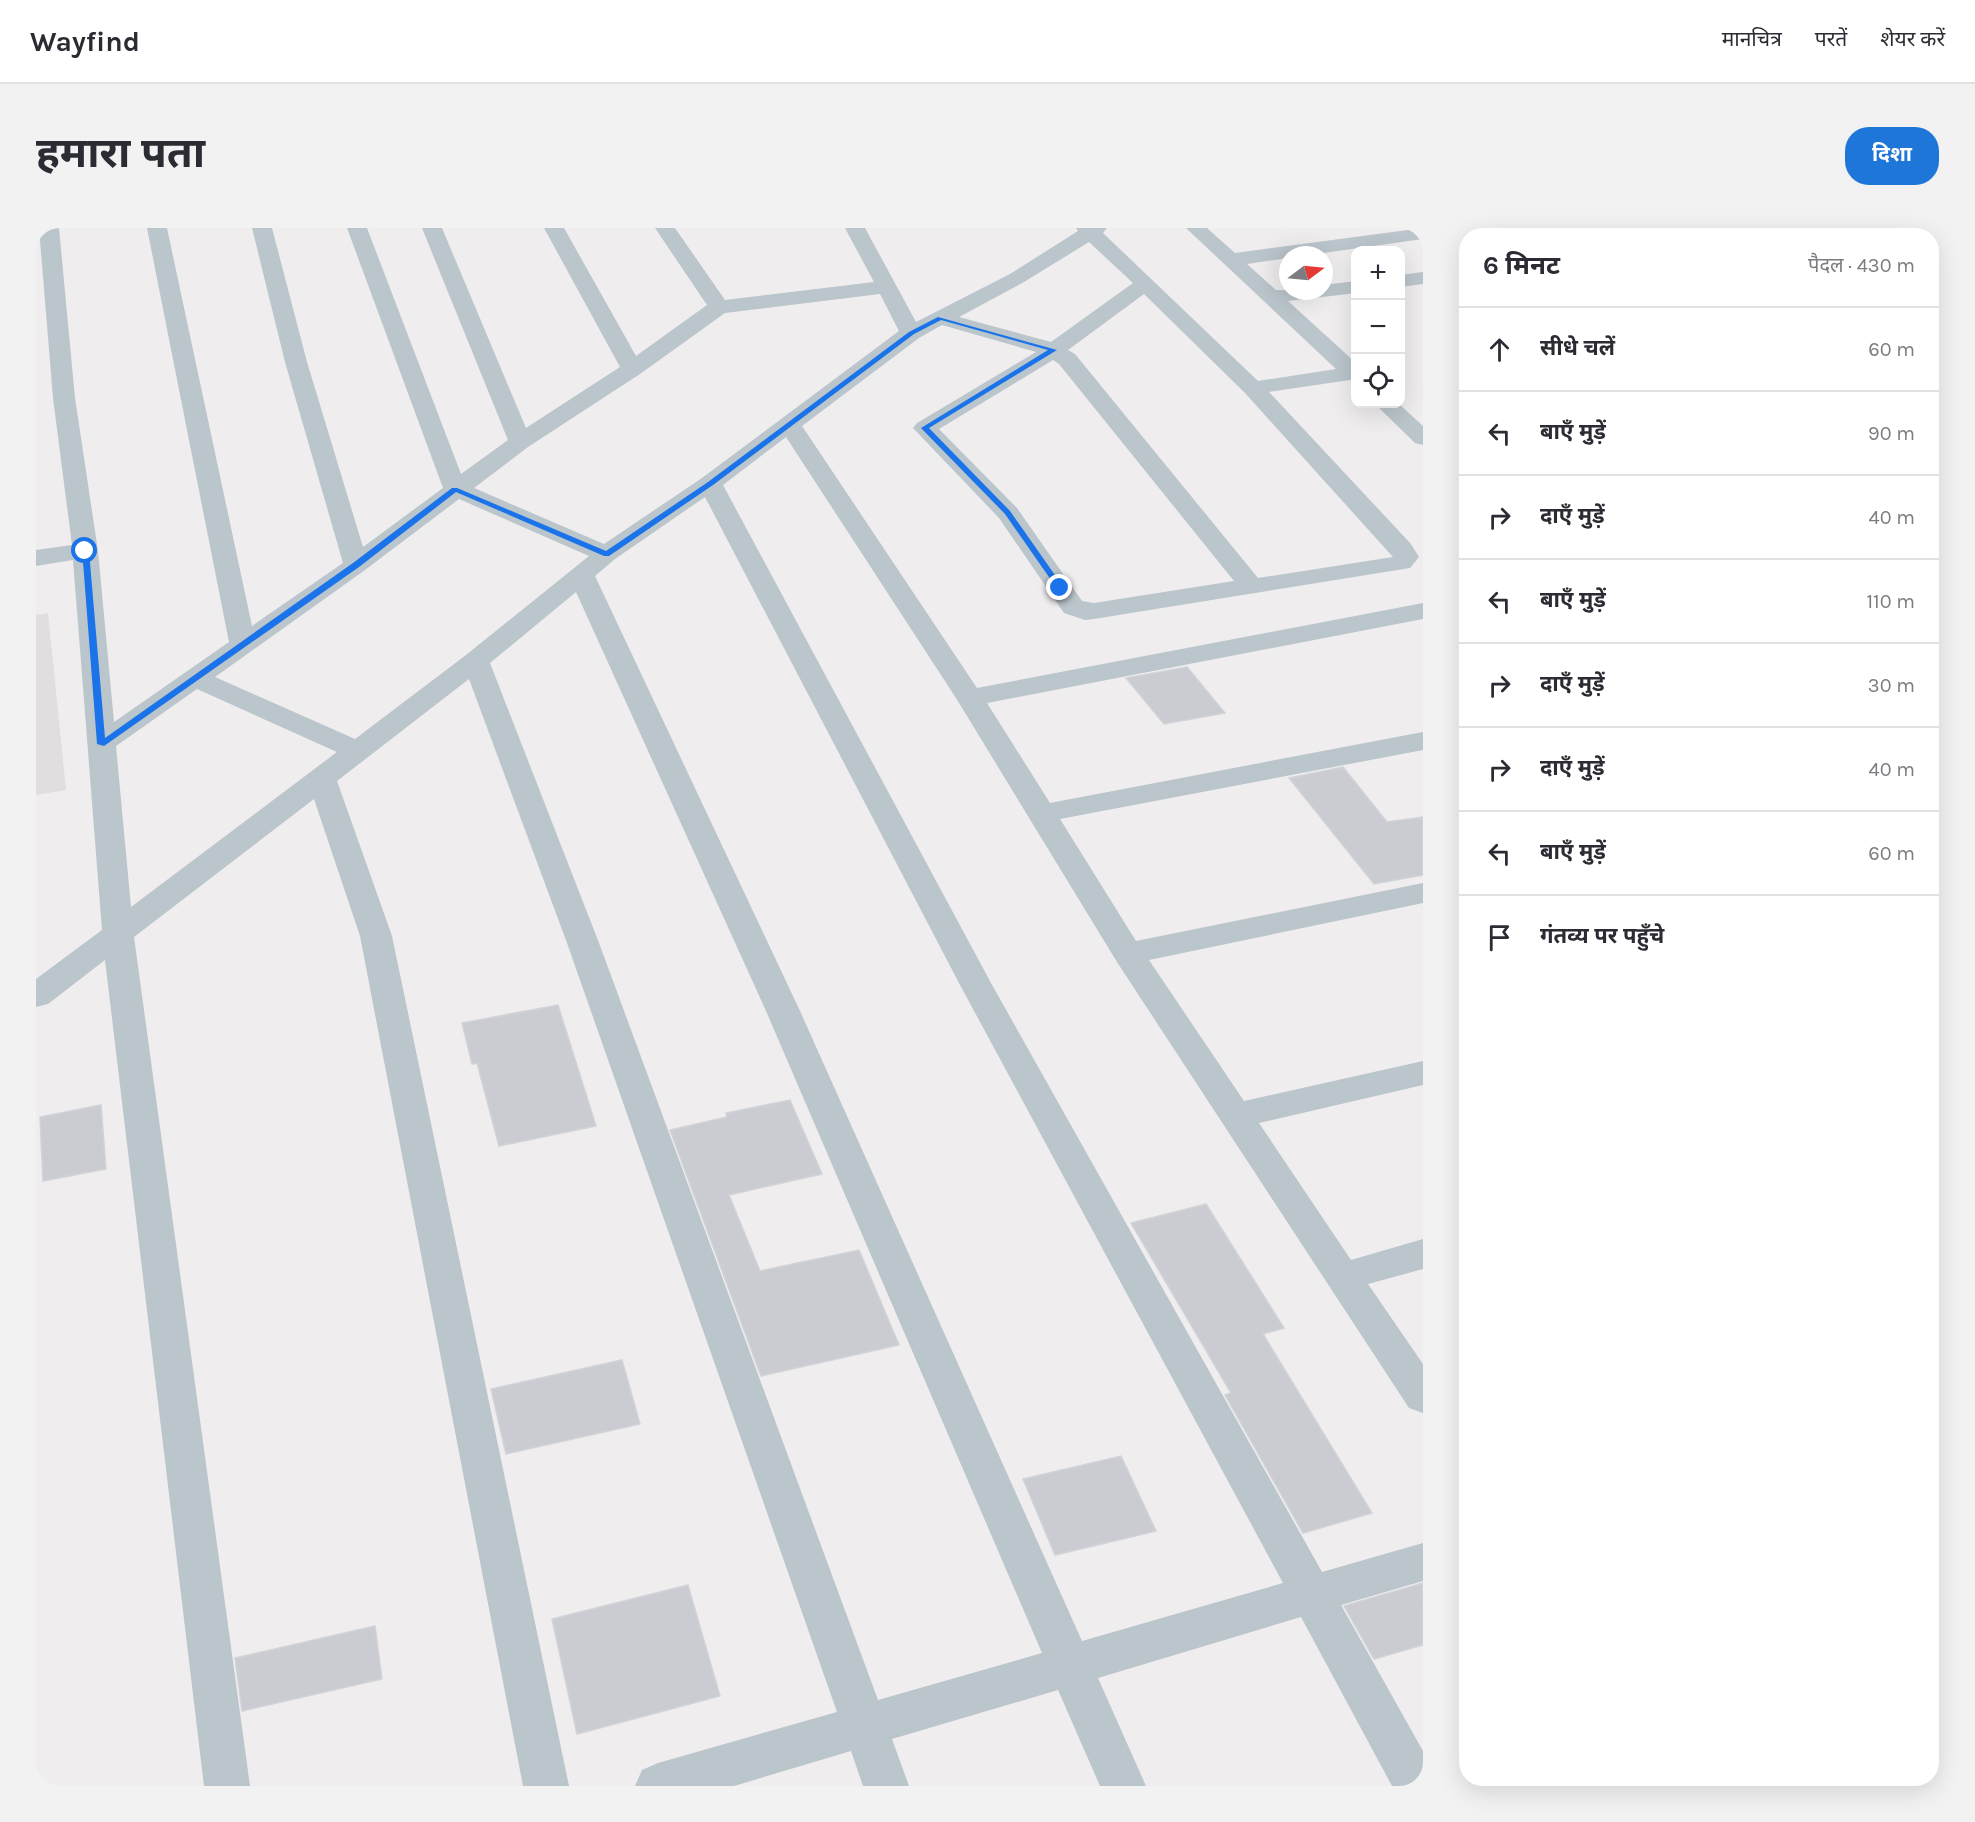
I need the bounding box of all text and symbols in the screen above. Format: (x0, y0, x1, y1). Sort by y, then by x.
text: Wayfind (30, 25, 140, 58)
text: मानचित्र (1722, 27, 1782, 51)
text: परतें (1815, 27, 1847, 51)
text: शेयर करें (1880, 27, 1945, 51)
button: दिशा (1845, 127, 1939, 185)
text: हमारा पता (36, 128, 205, 178)
north arrow (1279, 246, 1333, 300)
map controls (1351, 246, 1405, 408)
button: + (1351, 246, 1405, 300)
text: 6 मिनट (1483, 250, 1560, 281)
text: पैदल · 430 m (1808, 254, 1915, 277)
button: − (1351, 300, 1405, 354)
icon: ahead (1483, 333, 1516, 366)
text: सीधे चलें (1540, 335, 1615, 361)
text: 60 m (1868, 338, 1915, 361)
button: locate (1351, 354, 1405, 408)
icon: left (1483, 417, 1516, 450)
text: बाएँ मुड़ें (1540, 419, 1606, 445)
text: 90 m (1868, 422, 1915, 445)
icon: right (1483, 501, 1516, 534)
text: दाएँ मुड़ें (1540, 503, 1605, 529)
text: 40 m (1869, 506, 1915, 529)
route start (71, 537, 97, 563)
route end (1046, 574, 1072, 600)
icon: left (1483, 585, 1516, 618)
text: बाएँ मुड़ें (1540, 587, 1606, 613)
text: 110 m (1866, 590, 1915, 613)
icon: right (1483, 669, 1516, 702)
text: दाएँ मुड़ें (1540, 671, 1605, 697)
text: 30 m (1868, 674, 1915, 697)
icon: right (1483, 753, 1516, 786)
text: दाएँ मुड़ें (1540, 755, 1605, 781)
text: 40 m (1869, 758, 1915, 781)
icon: left (1483, 837, 1516, 870)
text: बाएँ मुड़ें (1540, 839, 1606, 865)
text: 60 m (1868, 842, 1915, 865)
icon: arrive (1483, 921, 1516, 954)
text: गंतव्य पर पहुँचे (1540, 923, 1664, 949)

